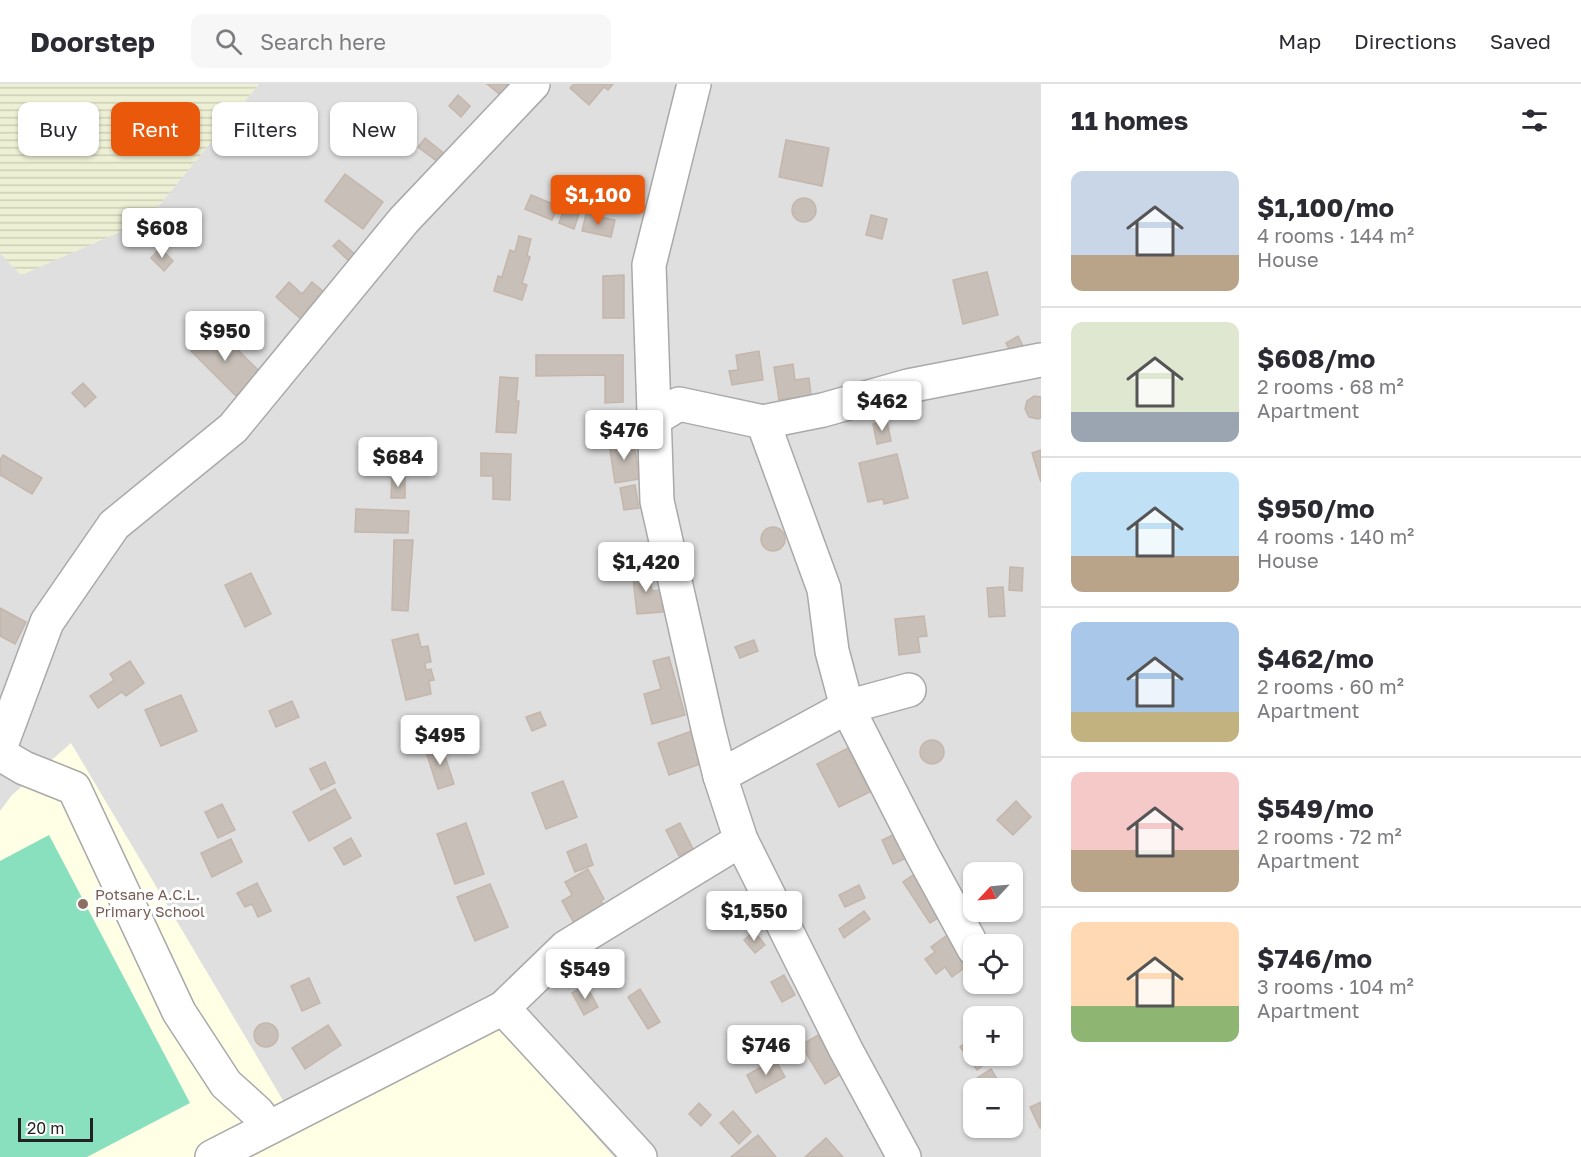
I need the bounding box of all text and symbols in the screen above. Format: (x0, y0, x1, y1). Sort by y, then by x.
search box (191, 14, 611, 68)
text: Doorstep (30, 25, 155, 58)
icon: search (212, 25, 245, 58)
text: Search here (260, 28, 386, 55)
text: Map (1278, 28, 1321, 54)
text: Directions (1354, 28, 1457, 54)
text: Saved (1490, 28, 1551, 54)
chip: Buy (18, 102, 99, 156)
chip: Rent (111, 102, 200, 156)
chip: Filters (212, 102, 318, 156)
chip: New (330, 102, 417, 156)
icon: filters (1518, 104, 1551, 137)
text: 11 homes (1071, 105, 1188, 136)
pin: $1,100 (549, 175, 647, 226)
text: $1,100 (565, 182, 631, 206)
text: $1,100/mo (1257, 192, 1394, 223)
icon: home (1119, 195, 1191, 267)
pin: $608 (126, 208, 198, 259)
text: $608 (136, 215, 188, 239)
text: 4 rooms · 144 m² (1257, 223, 1414, 247)
text: House (1257, 247, 1319, 271)
pin: $950 (189, 311, 261, 362)
text: $950 (199, 318, 251, 342)
text: $608/mo (1257, 343, 1375, 374)
icon: home (1119, 346, 1191, 418)
text: 2 rooms · 68 m² (1257, 374, 1404, 398)
pin: $462 (846, 381, 918, 432)
text: $462 (857, 388, 907, 412)
text: Apartment (1257, 398, 1360, 422)
pin: $476 (588, 410, 660, 461)
text: $476 (599, 417, 649, 441)
pin: $684 (362, 437, 434, 488)
text: $684 (372, 444, 424, 468)
text: $950/mo (1257, 493, 1375, 524)
icon: home (1119, 496, 1191, 568)
text: 4 rooms · 140 m² (1257, 524, 1414, 548)
pin: $1,420 (597, 542, 695, 593)
text: House (1257, 548, 1319, 572)
text: $1,420 (612, 549, 680, 573)
text: $462/mo (1257, 643, 1374, 674)
icon: home (1119, 646, 1191, 718)
text: 2 rooms · 60 m² (1257, 674, 1404, 698)
text: Apartment (1257, 698, 1360, 722)
pin: $495 (404, 715, 476, 766)
text: $495 (415, 722, 465, 746)
text: $549/mo (1257, 793, 1374, 824)
icon: home (1119, 796, 1191, 868)
text: 2 rooms · 72 m² (1257, 824, 1402, 848)
text: Apartment (1257, 848, 1360, 872)
north arrow (963, 862, 1023, 922)
map controls (963, 862, 1023, 1138)
place label: Potsane A.C.L. Primary School (95, 885, 205, 920)
pin: $1,550 (705, 891, 803, 942)
marker: Potsane A.C.L. Primary School (76, 897, 90, 911)
text: $1,550 (720, 898, 788, 922)
button: locate (963, 934, 1023, 994)
text: $746/mo (1257, 943, 1372, 974)
icon: home (1119, 946, 1191, 1018)
pin: $549 (549, 949, 621, 1000)
text: $549 (560, 956, 610, 980)
text: 3 rooms · 104 m² (1257, 974, 1414, 998)
text: Apartment (1257, 998, 1360, 1022)
button: + (963, 1006, 1023, 1066)
pin: $746 (730, 1025, 802, 1076)
text: $746 (741, 1032, 791, 1056)
button: − (963, 1078, 1023, 1138)
scale bar (18, 1115, 93, 1142)
text: 20 m (27, 1118, 64, 1138)

